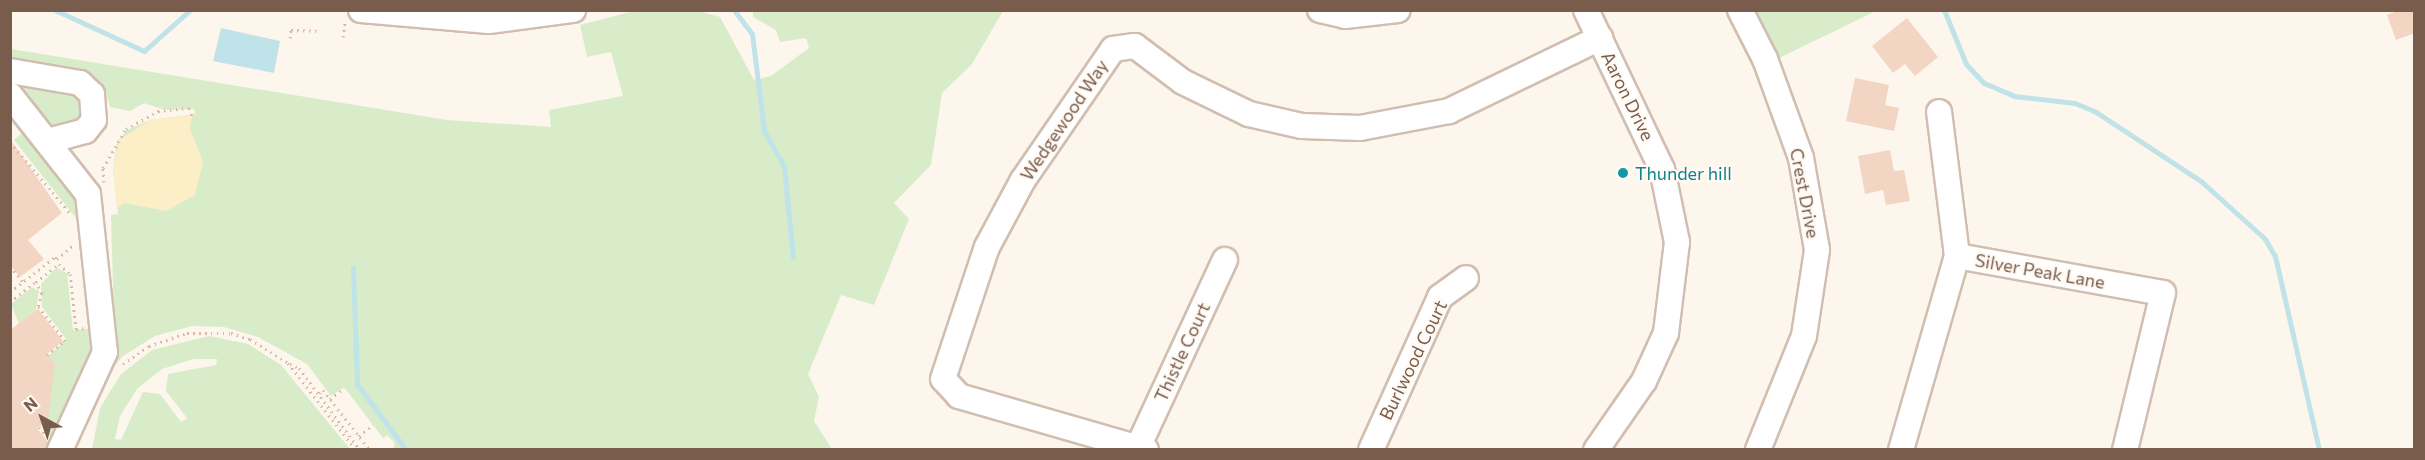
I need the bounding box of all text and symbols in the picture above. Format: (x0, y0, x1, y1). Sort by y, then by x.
street label: Aaron Drive (1597, 48, 1659, 144)
street label: Wedgewood Way (1016, 55, 1112, 185)
street label: Crest Drive (1786, 146, 1824, 240)
place label: Thunder hill (1635, 162, 1732, 184)
marker: Thunder hill (1616, 166, 1630, 180)
street label: Silver Peak Lane (1973, 249, 2107, 293)
street label: Burlwood Court (1375, 297, 1451, 423)
street label: Thistle Court (1150, 299, 1214, 405)
north arrow (12, 388, 72, 448)
text: N (19, 393, 41, 415)

